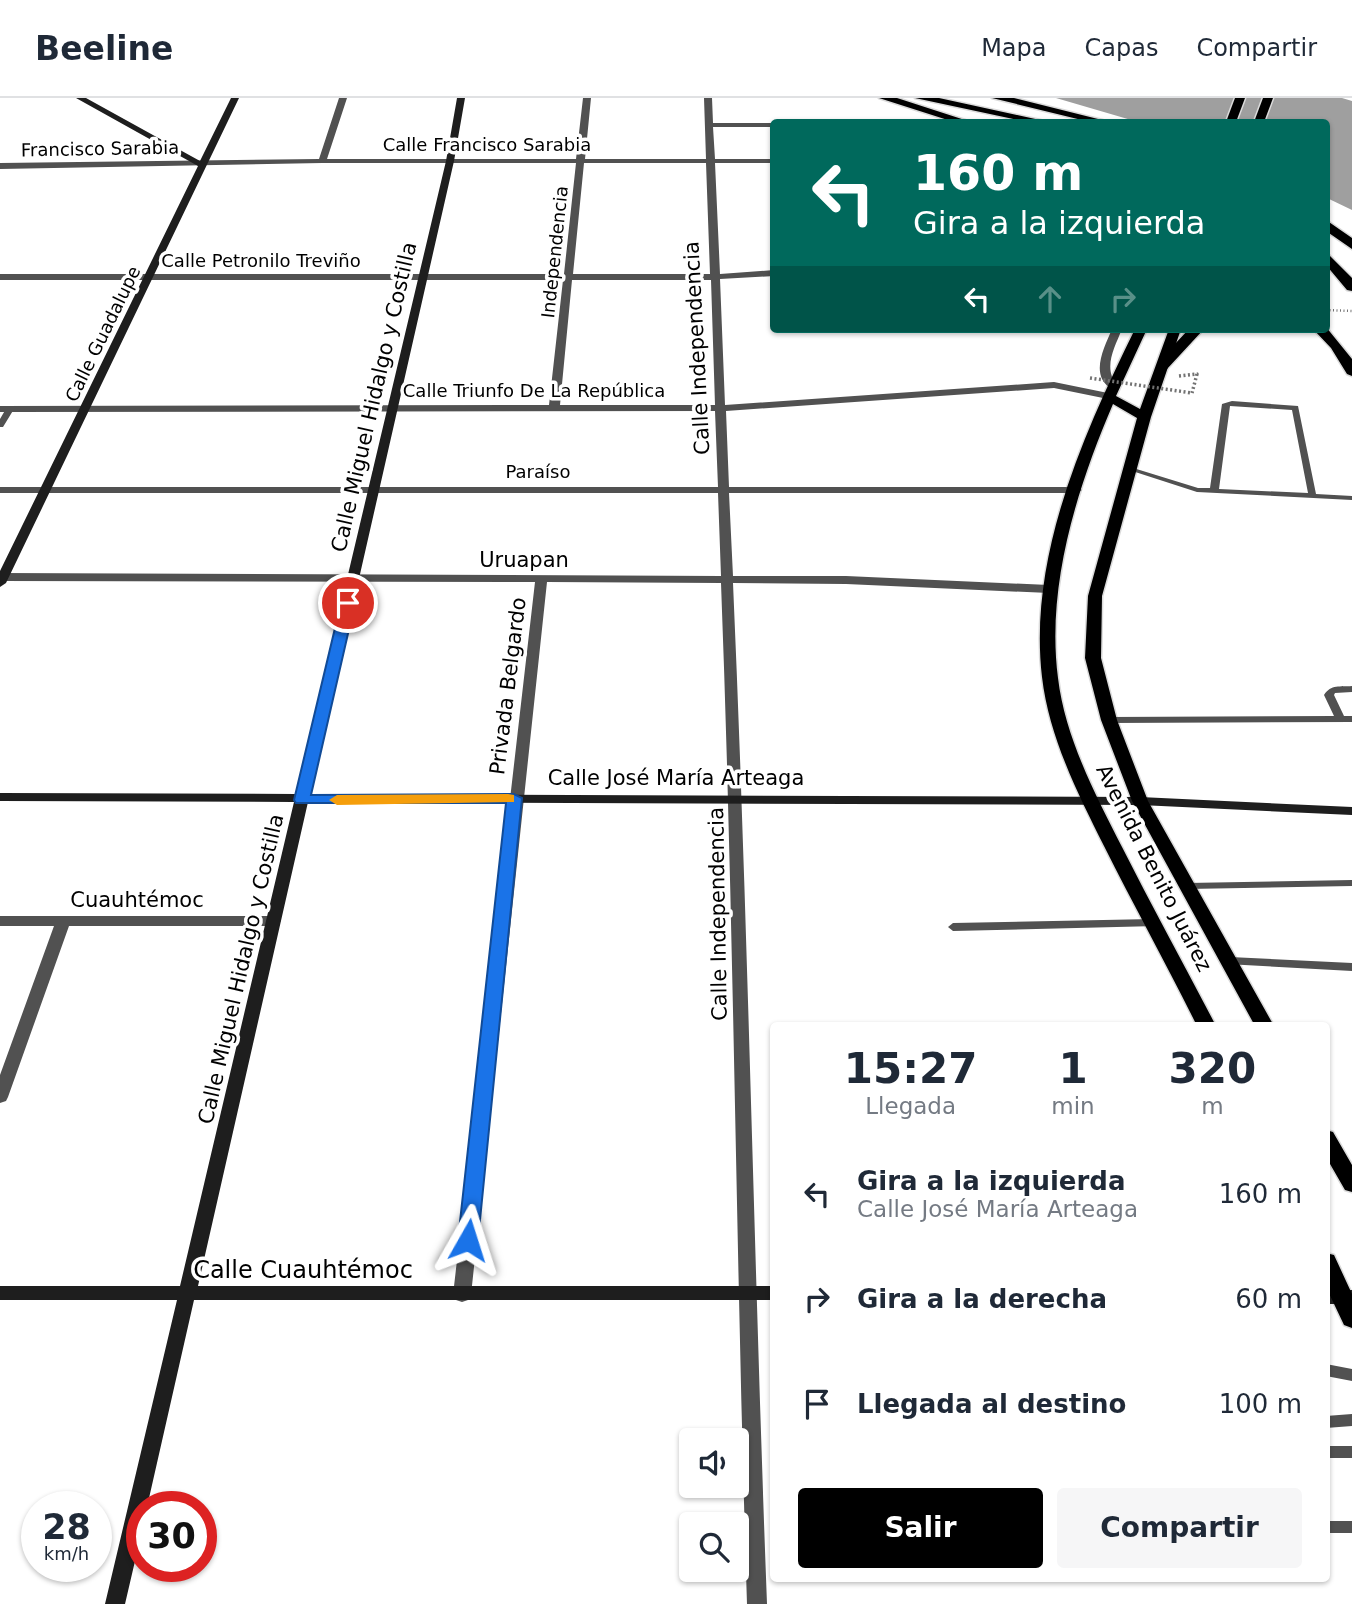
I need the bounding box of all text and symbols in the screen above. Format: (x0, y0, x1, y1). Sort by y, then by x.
text: Beeline (35, 29, 173, 68)
text: Mapa (981, 34, 1047, 62)
text: Capas (1085, 34, 1158, 62)
text: Compartir (1196, 34, 1317, 62)
street label: Calle Francisco Sarabia (383, 134, 591, 155)
street label: Francisco Sarabia (21, 137, 179, 160)
text: 160 m (913, 145, 1083, 202)
icon: left (798, 147, 889, 238)
street label: Independencia (537, 185, 572, 319)
text: Gira a la izquierda (913, 204, 1205, 242)
street label: Calle Miguel Hidalgo y Costilla (327, 240, 421, 554)
street label: Calle Independencia (679, 241, 715, 455)
street label: Calle Petronilo Treviño (161, 250, 361, 271)
street label: Calle Guadalupe (61, 263, 144, 405)
icon: left (958, 280, 996, 318)
icon: ahead (1031, 280, 1069, 318)
icon: right (1104, 280, 1142, 318)
street label: Calle Triunfo De La República (403, 380, 665, 401)
street label: Paraíso (506, 461, 570, 482)
street label: Uruapan (479, 548, 569, 572)
pin (318, 573, 378, 633)
icon: arrive (329, 584, 367, 622)
street label: Privada Belgardo (485, 596, 531, 776)
street label: Avenida Benito Juárez (1091, 760, 1217, 976)
street label: Calle José María Arteaga (548, 766, 804, 790)
street label: Calle Independencia (704, 807, 732, 1021)
street label: Calle Miguel Hidalgo y Costilla (194, 812, 288, 1126)
street label: Cuauhtémoc (70, 888, 204, 912)
text: 15:27 (844, 1044, 978, 1093)
text: 1 (1058, 1044, 1088, 1093)
text: 320 (1169, 1044, 1256, 1093)
text: Llegada (865, 1093, 956, 1119)
text: min (1051, 1093, 1095, 1119)
text: m (1201, 1093, 1224, 1119)
text: Gira a la izquierda (857, 1166, 1125, 1196)
icon: left (798, 1175, 836, 1213)
text: 160 m (1219, 1179, 1302, 1209)
text: Calle José María Arteaga (857, 1196, 1138, 1222)
position arrow (431, 1203, 505, 1277)
street label: Calle Cuauhtémoc (193, 1256, 413, 1284)
icon: right (798, 1280, 836, 1318)
text: Gira a la derecha (857, 1284, 1107, 1314)
text: 60 m (1235, 1284, 1302, 1314)
icon: arrive (798, 1385, 836, 1423)
text: Llegada al destino (857, 1389, 1126, 1419)
text: 100 m (1219, 1389, 1302, 1419)
map controls (679, 1428, 749, 1582)
button: sound (679, 1428, 749, 1498)
button: Salir (798, 1488, 1043, 1568)
button: Compartir (1057, 1488, 1302, 1568)
speed limit sign: 30 (126, 1491, 217, 1582)
text: 28 (42, 1507, 91, 1547)
button: search (679, 1512, 749, 1582)
text: km/h (44, 1543, 89, 1564)

